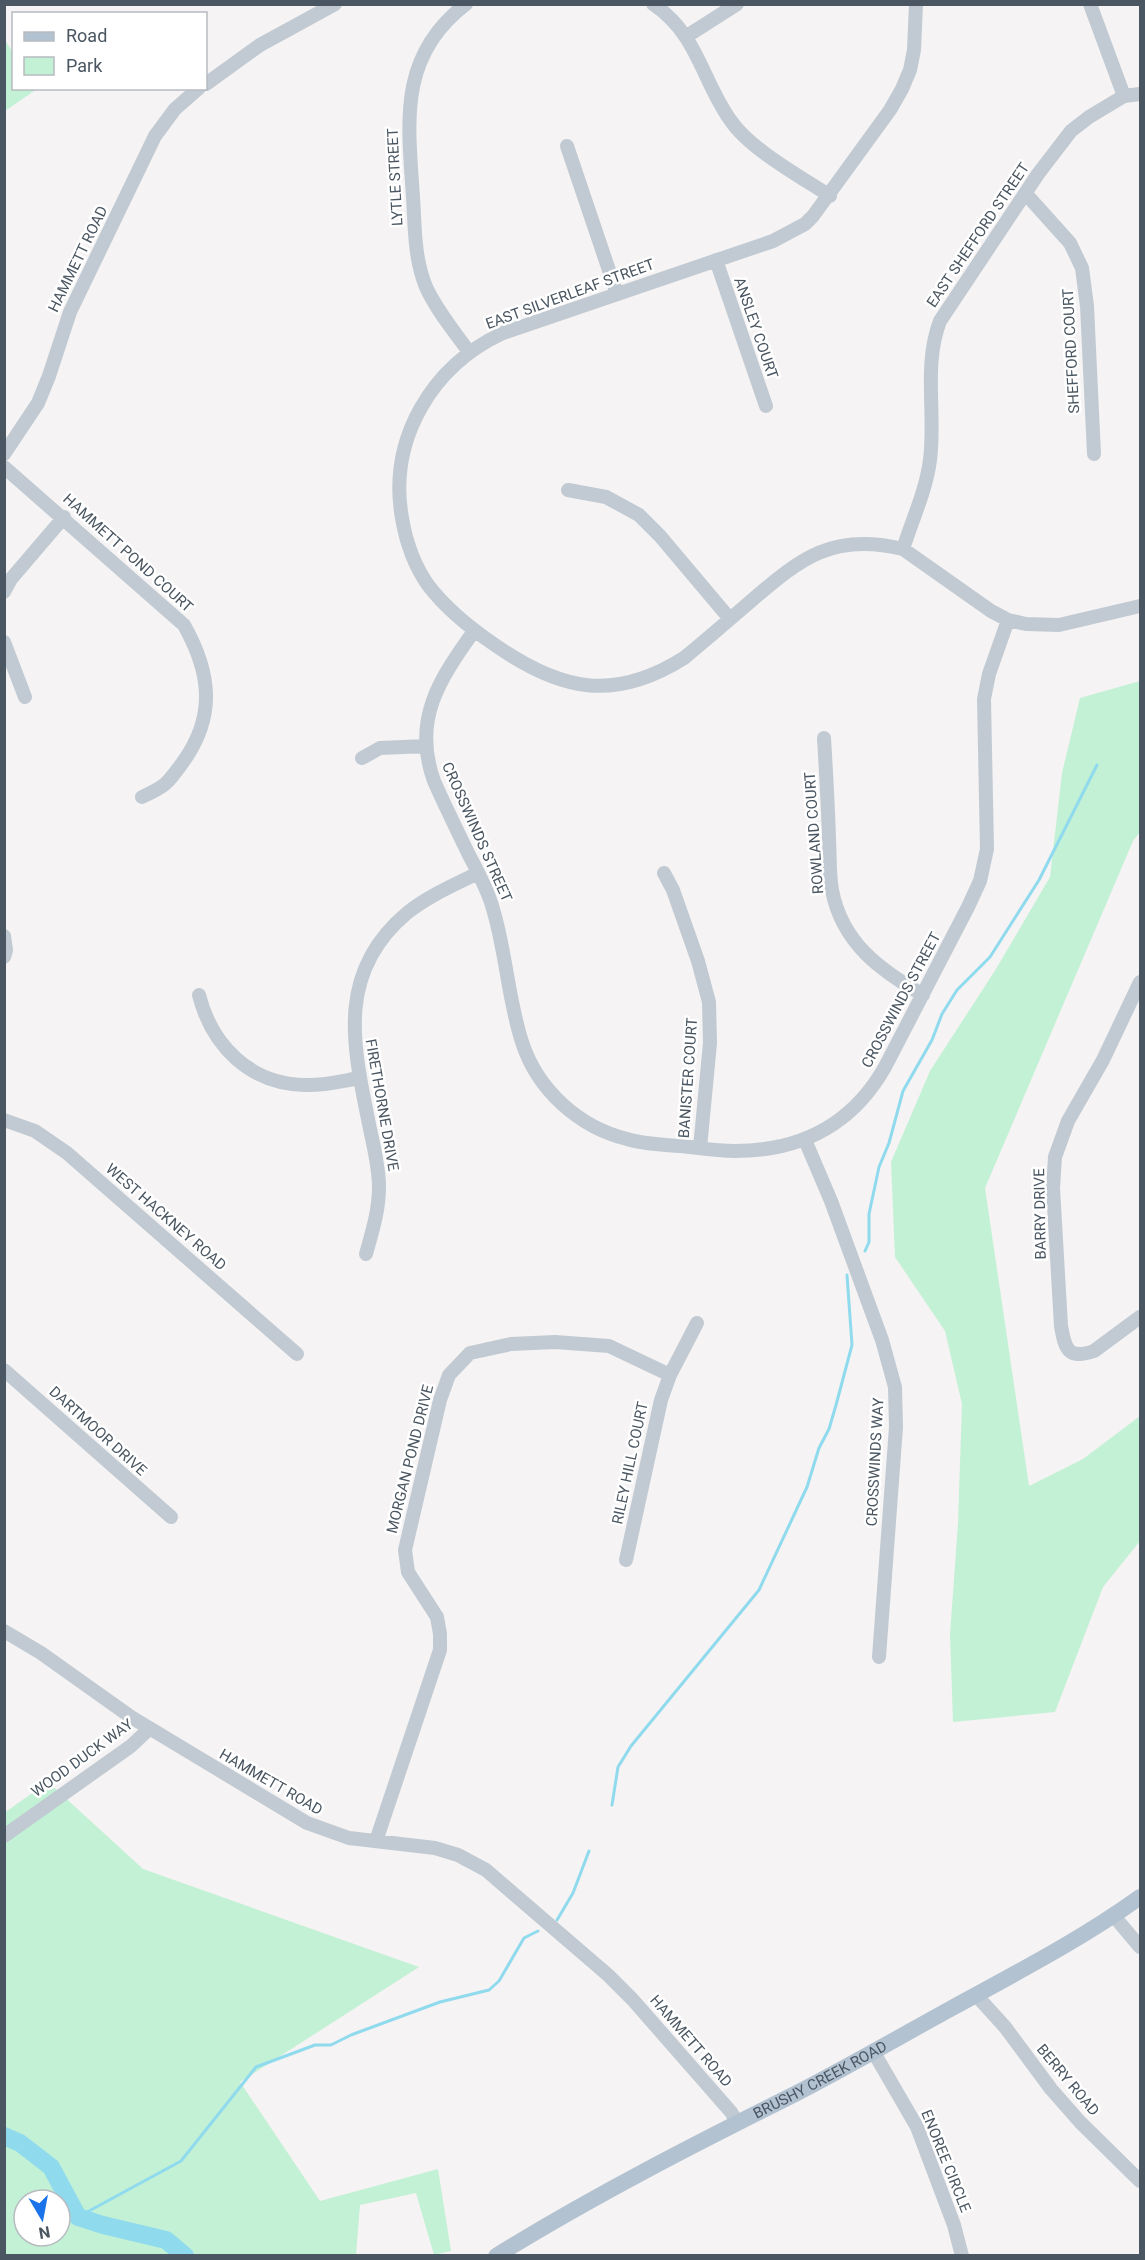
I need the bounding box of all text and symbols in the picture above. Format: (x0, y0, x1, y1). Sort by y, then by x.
legend (12, 12, 207, 90)
text: Road (66, 25, 107, 46)
text: Park (66, 55, 103, 76)
street label: LYTLE STREET (383, 128, 407, 226)
street label: EAST SHEFFORD STREET (923, 159, 1033, 311)
street label: HAMMETT ROAD (44, 203, 112, 315)
street label: EAST SILVERLEAF STREET (483, 255, 657, 333)
street label: ANSLEY COURT (730, 275, 782, 381)
street label: SHEFFORD COURT (1059, 288, 1083, 414)
street label: HAMMETT POND COURT (59, 490, 197, 616)
street label: CROSSWINDS STREET (438, 759, 516, 905)
street label: ROWLAND COURT (801, 771, 827, 895)
street label: CROSSWINDS STREET (858, 929, 944, 1071)
street label: BANISTER COURT (675, 1017, 701, 1139)
street label: FIRETHORNE DRIVE (362, 1038, 403, 1173)
street label: WEST HACKNEY ROAD (102, 1160, 230, 1274)
street label: BARRY DRIVE (1030, 1168, 1050, 1260)
street label: DARTMOOR DRIVE (46, 1382, 151, 1480)
street label: MORGAN POND DRIVE (383, 1382, 437, 1535)
street label: CROSSWINDS WAY (863, 1397, 887, 1527)
street label: RILEY HILL COURT (608, 1400, 652, 1526)
street label: WOOD DUCK WAY (28, 1715, 136, 1801)
street label: HAMMETT ROAD (216, 1745, 326, 1819)
street label: HAMMETT ROAD (646, 1991, 736, 2091)
street label: BRUSHY CREEK ROAD (750, 2037, 890, 2122)
street label: BERRY ROAD (1033, 2041, 1103, 2119)
street label: ENOREE CIRCLE (917, 2107, 975, 2215)
north arrow (12, 2188, 72, 2248)
text: N (37, 2222, 52, 2243)

